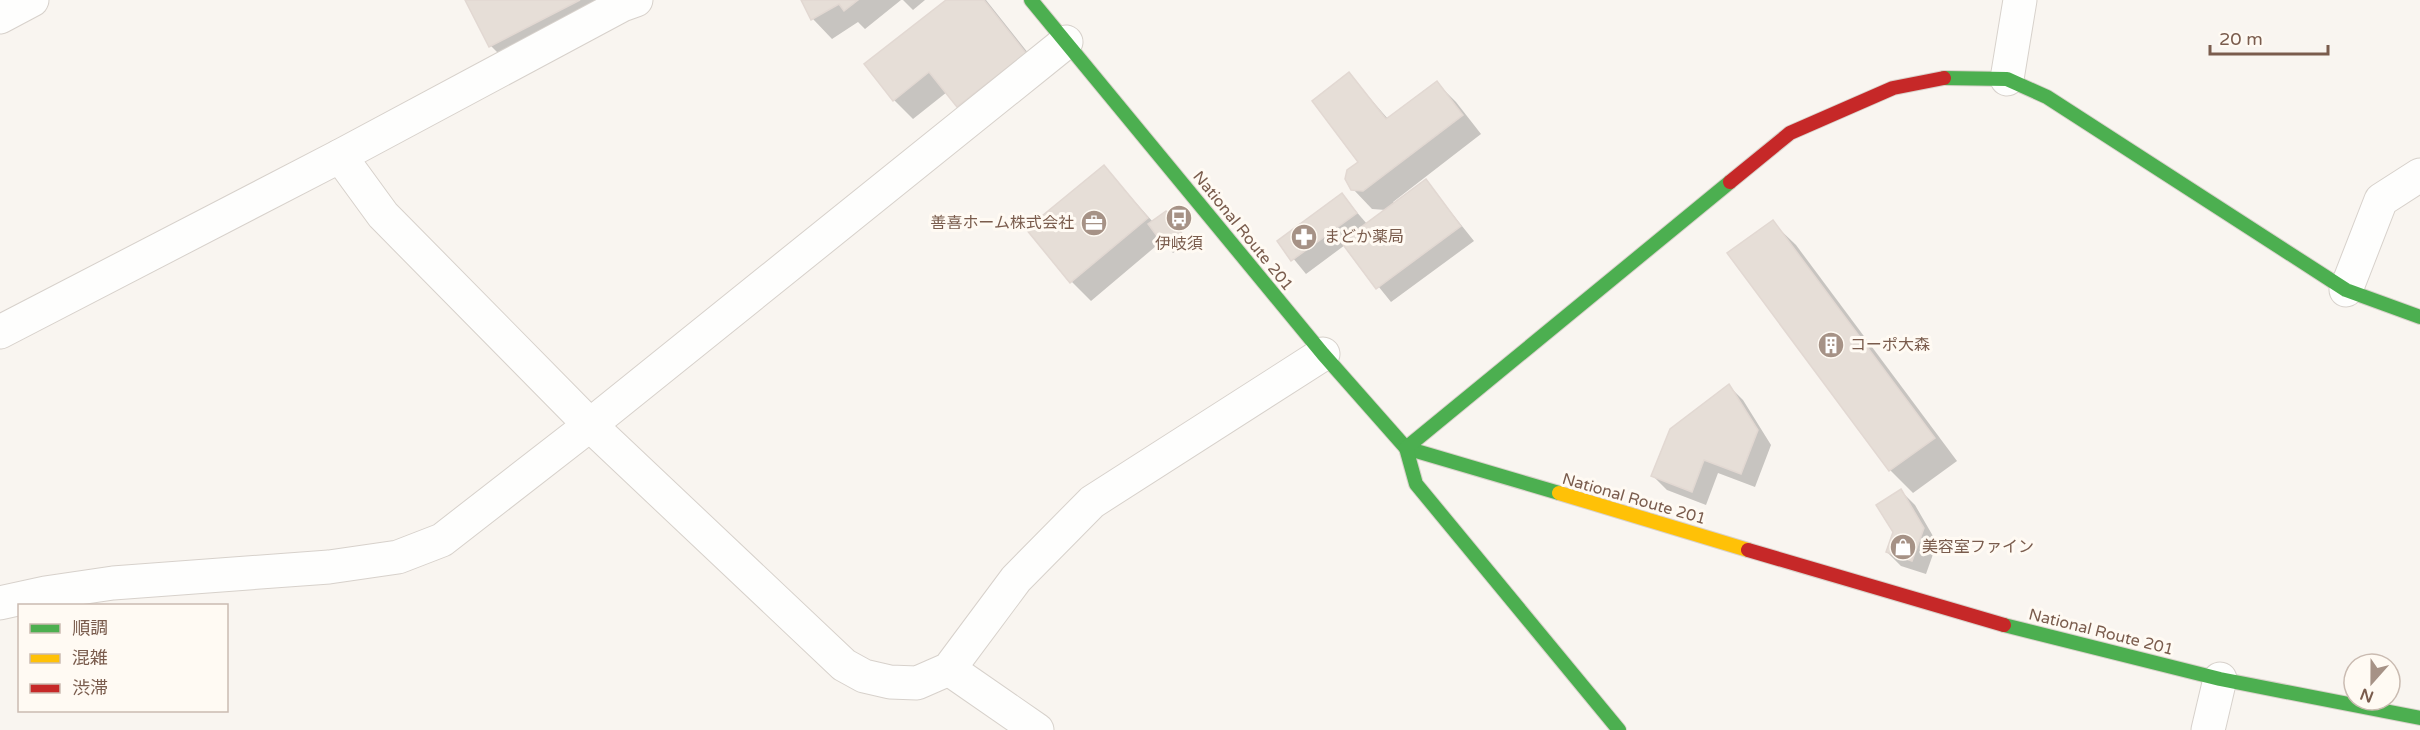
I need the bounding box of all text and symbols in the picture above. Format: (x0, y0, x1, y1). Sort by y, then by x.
scale bar (2210, 18, 2328, 56)
text: 20 m (2219, 28, 2263, 50)
street label: National Route 201 (1188, 167, 1298, 295)
bus stop icon: 伊岐須 (1164, 203, 1194, 233)
office icon: 善喜ホーム株式会社 (1079, 208, 1109, 238)
place label: 善喜ホーム株式会社 (930, 213, 1074, 233)
pharmacy icon: まどか薬局 (1289, 222, 1319, 252)
place label: まどか薬局 (1324, 227, 1404, 247)
place label: 伊岐須 (1155, 234, 1203, 254)
building icon: コーポ大森 (1816, 330, 1846, 360)
place label: コーポ大森 (1850, 335, 1930, 355)
street label: National Route 201 (1560, 469, 1708, 529)
shop icon: 美容室ファイン (1888, 532, 1918, 562)
place label: 美容室ファイン (1922, 537, 2034, 557)
legend (18, 604, 228, 712)
street label: National Route 201 (2026, 604, 2176, 660)
text: 順調 (72, 617, 108, 639)
text: 混雑 (72, 647, 108, 669)
north arrow (2342, 652, 2402, 712)
text: 渋滞 (72, 677, 108, 699)
text: N (2357, 683, 2377, 707)

